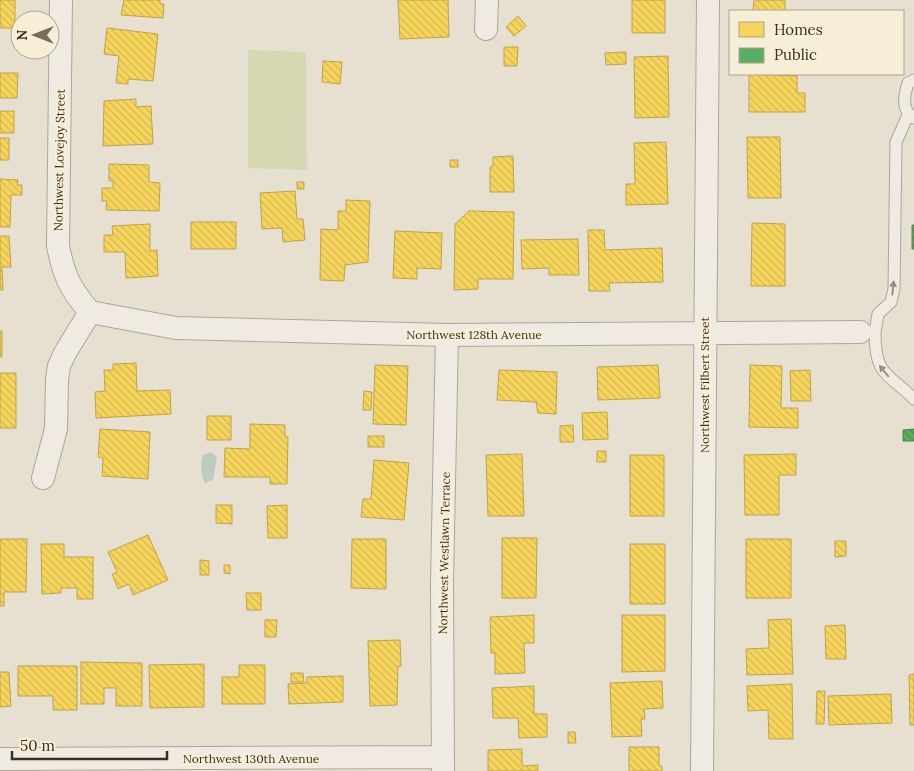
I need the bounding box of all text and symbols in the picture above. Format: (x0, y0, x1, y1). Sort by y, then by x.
north arrow (10, 10, 60, 60)
legend (729, 10, 904, 75)
text: Homes (774, 20, 823, 39)
text: N (13, 29, 31, 40)
text: Public (774, 45, 817, 64)
street label: Northwest Lovejoy Street (50, 88, 68, 231)
one-way arrow (889, 280, 897, 296)
street label: Northwest Filbert Street (697, 317, 712, 453)
street label: Northwest 128th Avenue (406, 327, 542, 342)
one-way arrow (878, 365, 889, 378)
street label: Northwest Westlawn Terrace (435, 471, 453, 635)
scale bar (12, 728, 168, 760)
text: 50 m (20, 736, 55, 755)
street label: Northwest 130th Avenue (183, 751, 320, 766)

